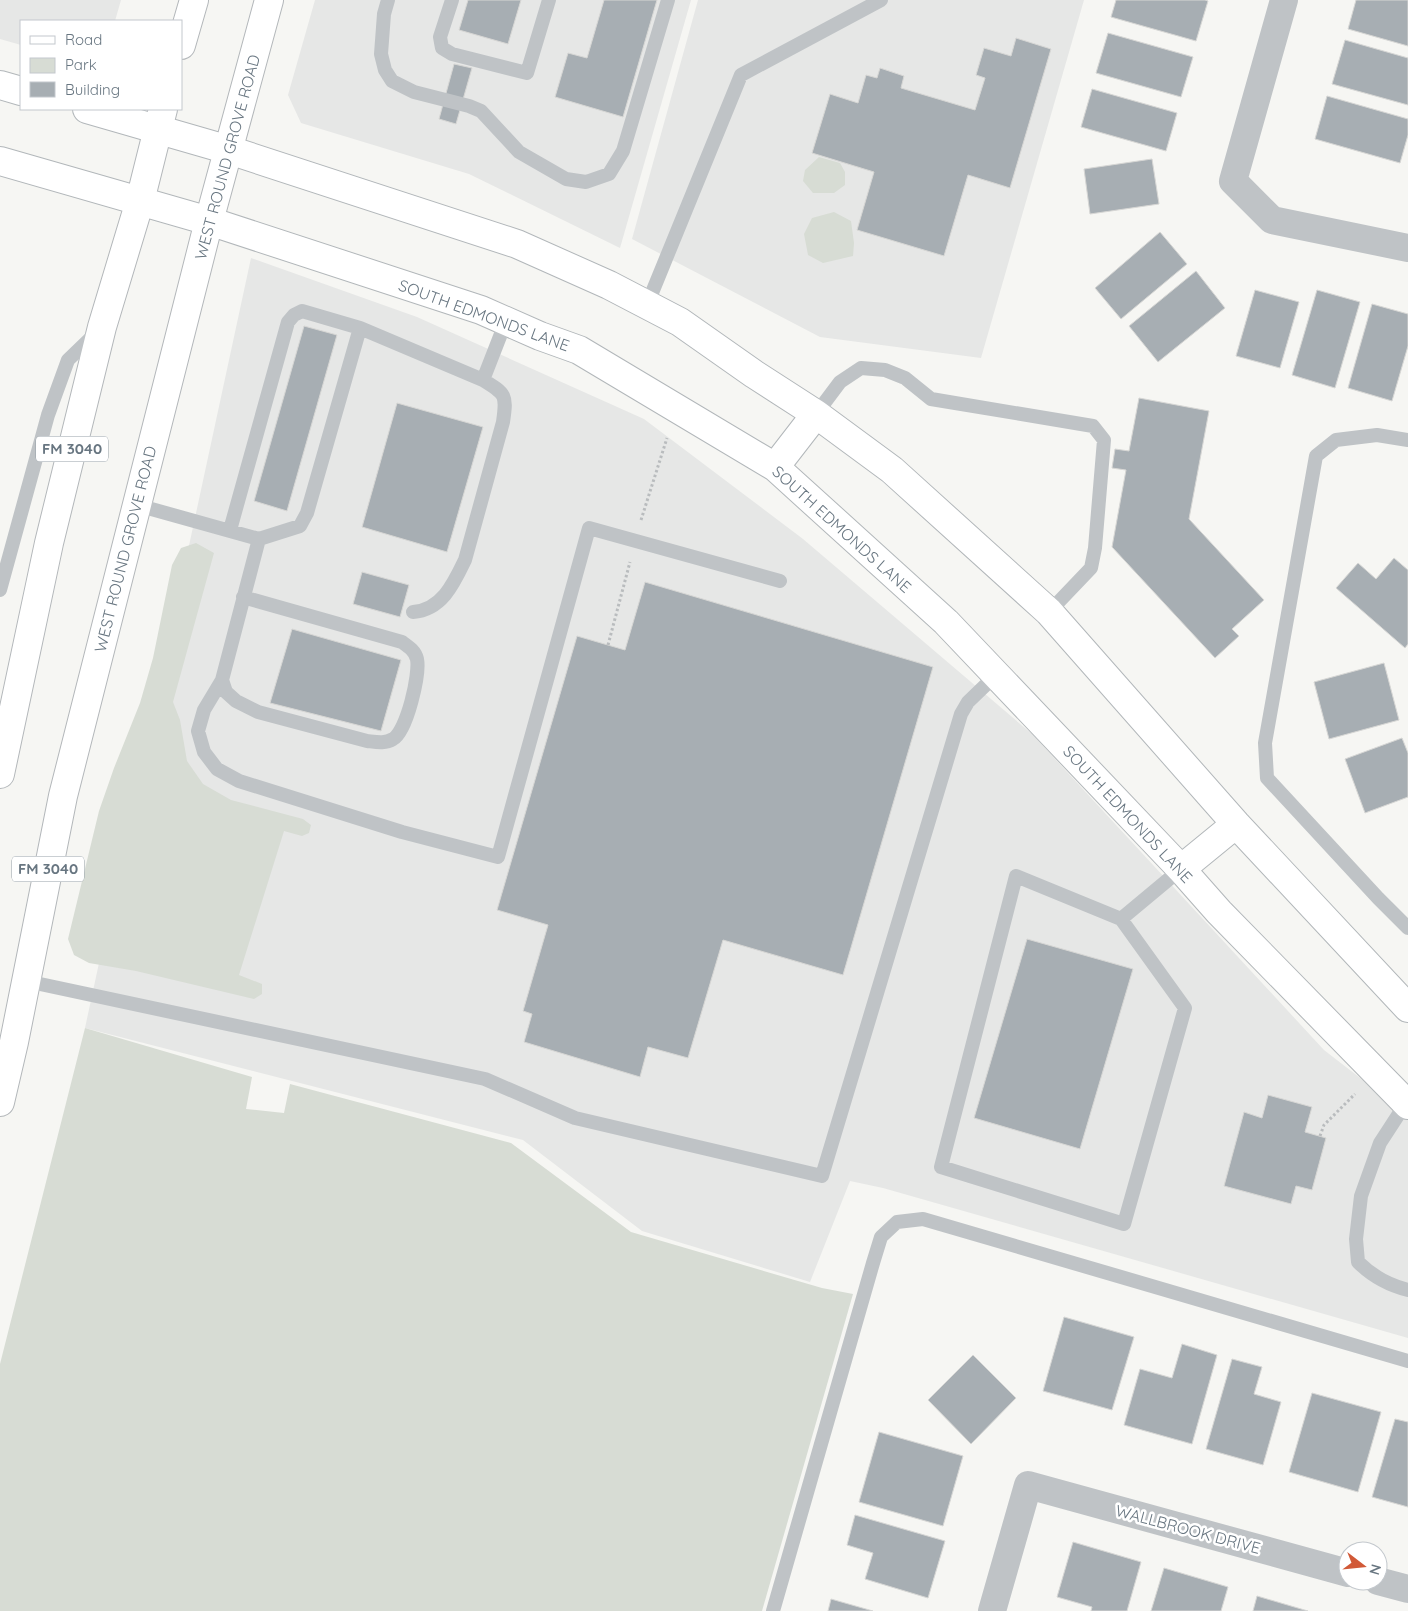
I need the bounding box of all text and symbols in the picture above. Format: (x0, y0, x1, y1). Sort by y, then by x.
legend (20, 20, 182, 110)
text: Road (65, 30, 102, 49)
street label: WEST ROUND GROVE ROAD (190, 52, 264, 262)
text: Park (65, 55, 97, 74)
text: Building (65, 80, 120, 99)
street label: SOUTH EDMONDS LANE (396, 275, 572, 355)
road number: FM 3040 (36, 436, 108, 462)
street label: WEST ROUND GROVE ROAD (90, 444, 160, 654)
street label: SOUTH EDMONDS LANE (768, 461, 916, 597)
street label: SOUTH EDMONDS LANE (1059, 741, 1197, 887)
road number: FM 3040 (12, 856, 84, 882)
street label: WALLBROOK DRIVE (1113, 1500, 1263, 1558)
north arrow (1338, 1541, 1388, 1591)
text: N (1365, 1562, 1386, 1577)

